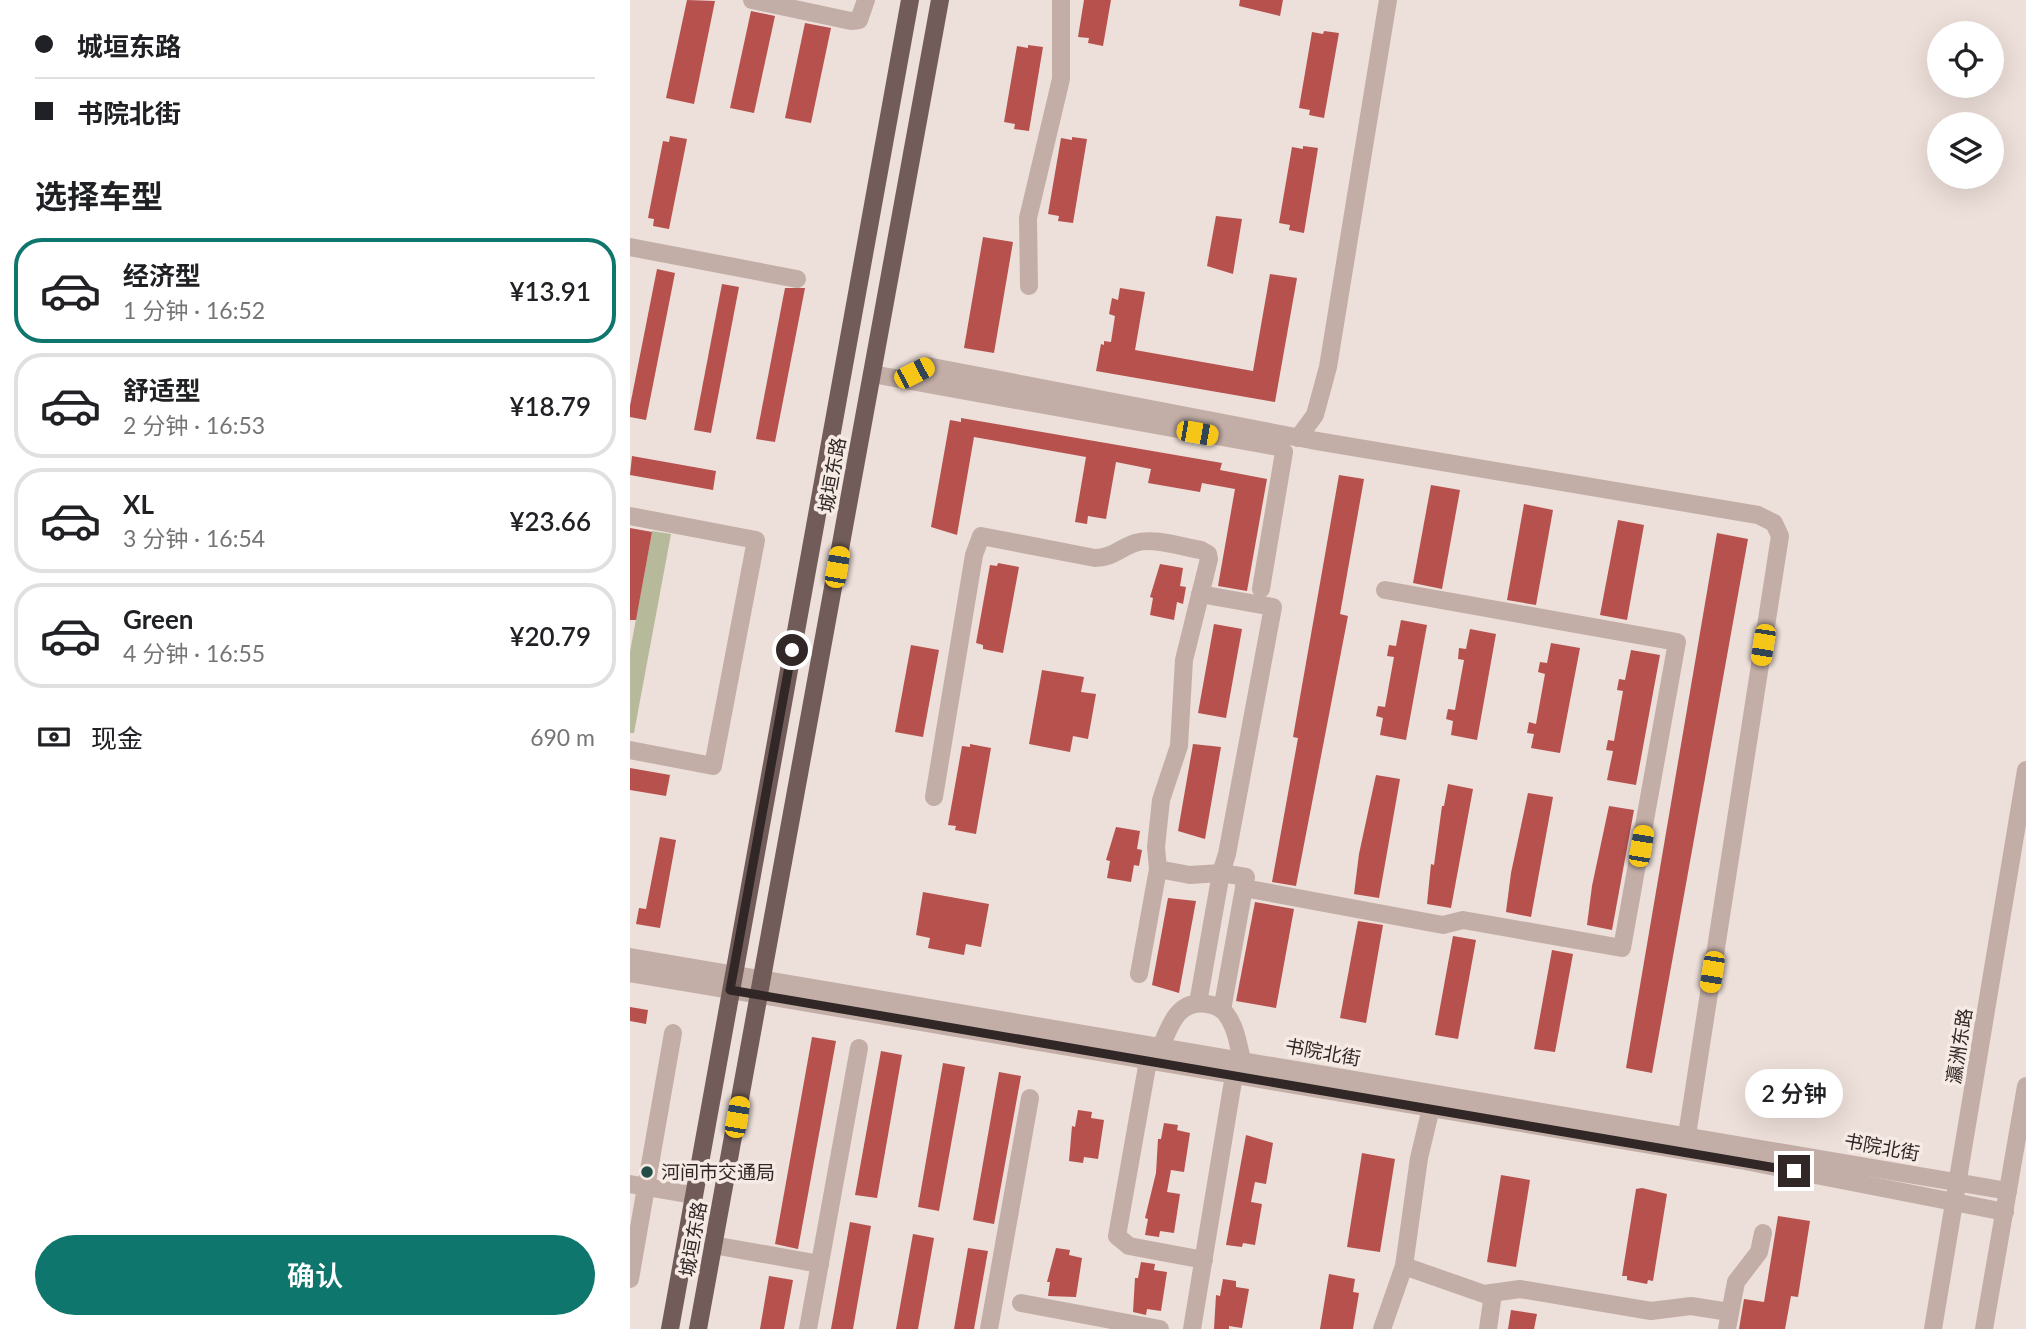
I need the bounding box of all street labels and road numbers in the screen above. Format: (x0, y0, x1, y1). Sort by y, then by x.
street label: 城垣东路 (814, 435, 849, 514)
street label: 瀛洲东路 (1941, 1007, 1976, 1085)
street label: 书院北街 (1284, 1034, 1363, 1069)
street label: 书院北街 (1843, 1129, 1922, 1164)
street label: 城垣东路 (675, 1199, 710, 1278)

